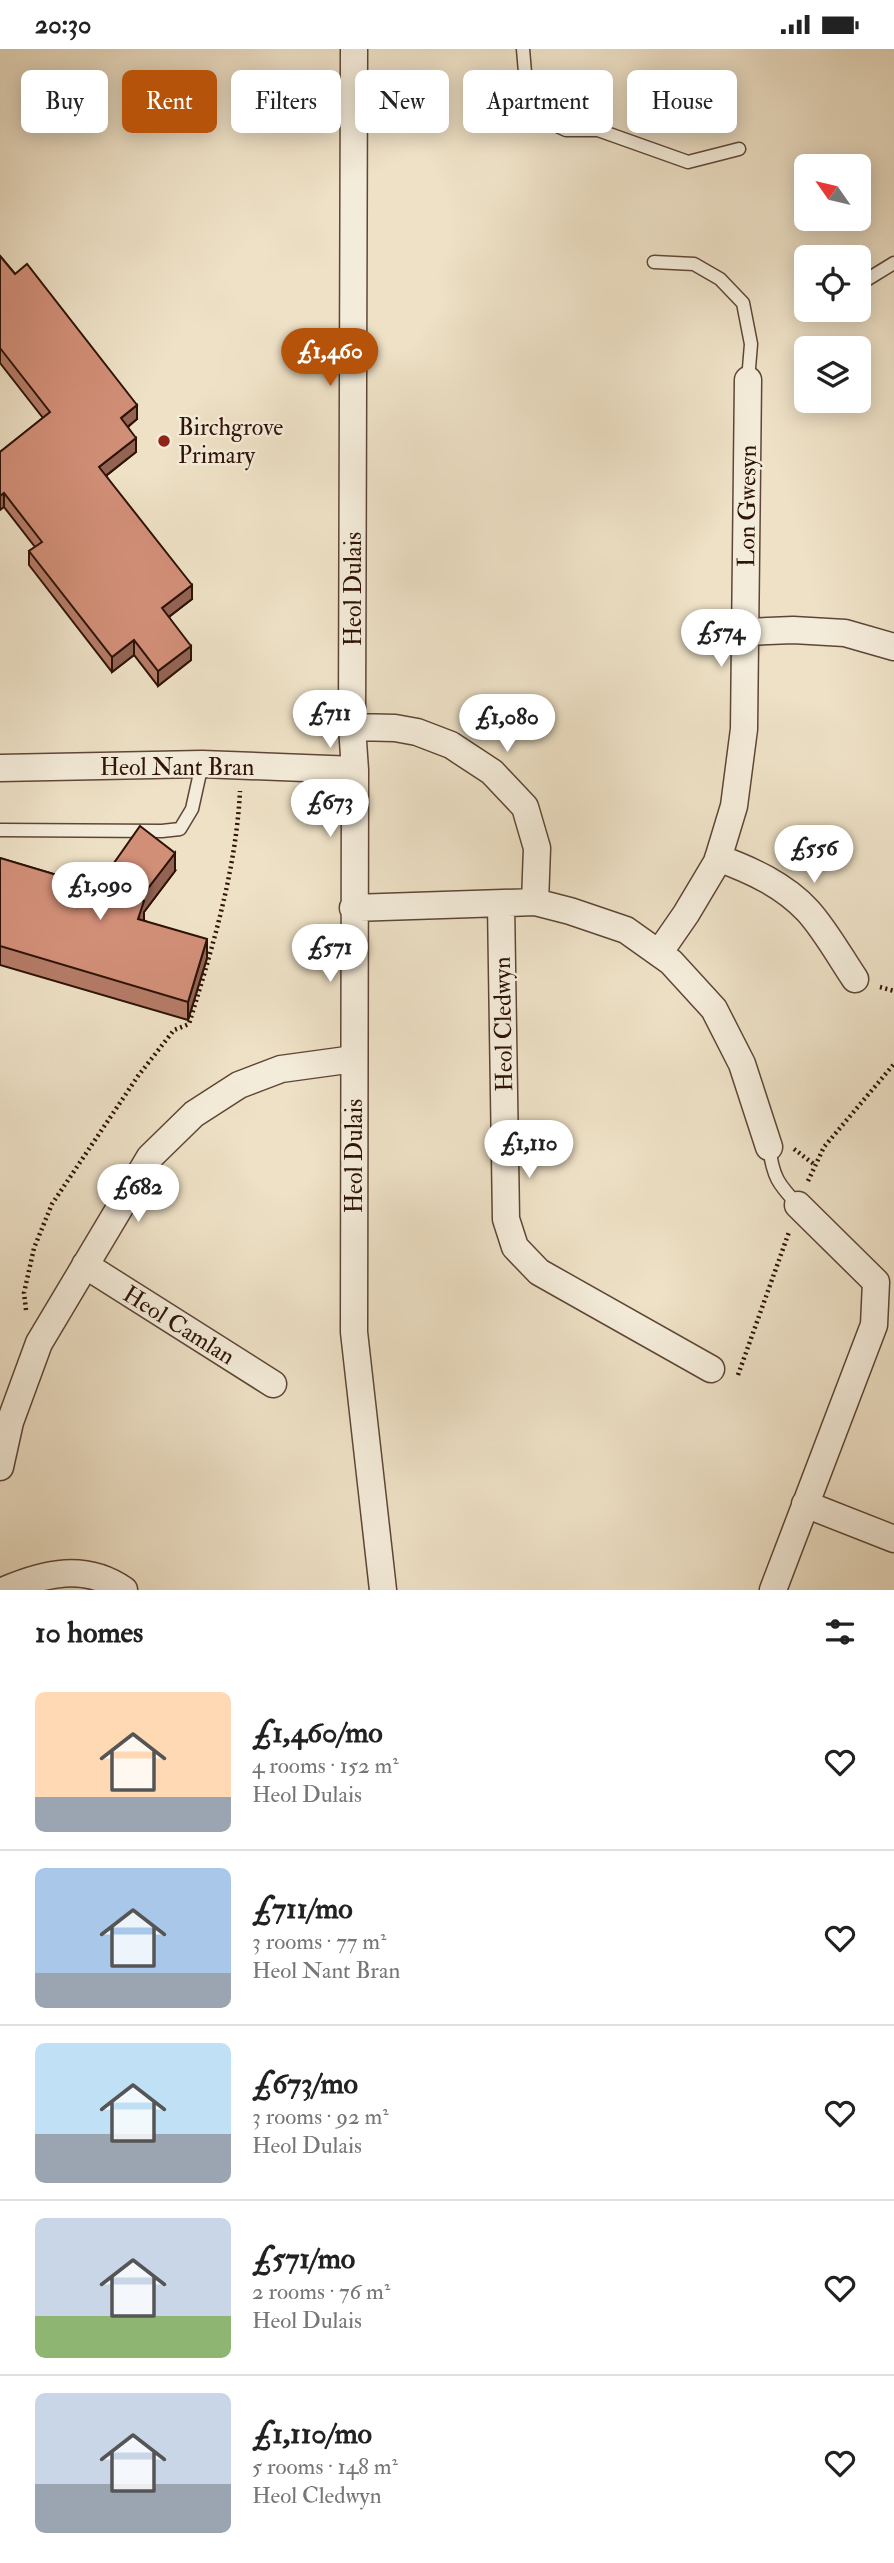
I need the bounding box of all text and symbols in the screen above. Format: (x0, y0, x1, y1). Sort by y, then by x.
text: 20:30 (35, 9, 91, 41)
chip: Buy (21, 70, 108, 133)
chip: Rent (122, 70, 217, 133)
chip: Filters (231, 70, 341, 133)
chip: New (355, 70, 449, 133)
chip: Apartment (463, 70, 613, 133)
chip: House (627, 70, 737, 133)
north arrow (794, 154, 872, 231)
map controls (794, 154, 871, 413)
button: locate (794, 245, 871, 322)
pin: £1,460 (273, 329, 387, 388)
text: £1,460 (297, 336, 363, 365)
button: layers (794, 336, 871, 413)
place label: Birchgrove Primary (178, 412, 283, 471)
marker: Birchgrove Primary (156, 433, 172, 449)
street label: Lon Gwesyn (731, 445, 764, 568)
street label: Heol Dulais (338, 532, 369, 646)
pin: £574 (680, 609, 762, 669)
text: £574 (697, 617, 745, 646)
pin: £711 (289, 691, 371, 750)
pin: £1,080 (450, 695, 564, 754)
text: £711 (309, 698, 351, 727)
text: £1,080 (475, 702, 539, 731)
street label: Heol Nant Bran (100, 752, 254, 783)
pin: £673 (289, 779, 371, 839)
text: £673 (307, 787, 353, 816)
pin: £556 (773, 825, 855, 885)
text: £556 (790, 833, 838, 862)
pin: £1,090 (43, 863, 157, 922)
text: £1,090 (68, 870, 132, 899)
pin: £571 (289, 925, 371, 984)
text: £571 (308, 932, 352, 961)
street label: Heol Cledwyn (487, 956, 520, 1092)
street label: Heol Dulais (339, 1099, 370, 1213)
pin: £1,110 (472, 1121, 586, 1180)
text: £1,110 (500, 1128, 558, 1157)
pin: £682 (97, 1165, 179, 1224)
text: £682 (113, 1172, 163, 1201)
street label: Heol Camlan (117, 1279, 241, 1372)
icon: filters (821, 1613, 859, 1651)
text: 10 homes (35, 1614, 143, 1651)
text: £1,460/mo (252, 1714, 383, 1751)
icon: home (91, 1720, 175, 1804)
icon: heart (821, 1743, 859, 1781)
text: 4 rooms · 152 m² (252, 1751, 399, 1780)
text: Heol Dulais (252, 1780, 362, 1809)
text: £711/mo (252, 1890, 353, 1927)
icon: home (91, 1896, 175, 1980)
icon: heart (821, 1919, 859, 1957)
text: 3 rooms · 77 m² (252, 1927, 387, 1956)
text: Heol Nant Bran (252, 1956, 400, 1985)
text: £673/mo (252, 2065, 358, 2102)
icon: home (91, 2071, 175, 2155)
icon: heart (821, 2094, 859, 2132)
text: 3 rooms · 92 m² (252, 2102, 389, 2131)
text: Heol Dulais (252, 2131, 362, 2160)
text: £571/mo (252, 2240, 355, 2277)
icon: home (91, 2246, 175, 2330)
icon: heart (821, 2269, 859, 2307)
text: 2 rooms · 76 m² (252, 2277, 390, 2306)
text: Heol Dulais (252, 2306, 362, 2335)
text: £1,110/mo (252, 2415, 372, 2452)
icon: home (91, 2421, 175, 2505)
icon: heart (821, 2444, 859, 2482)
text: 5 rooms · 148 m² (252, 2452, 398, 2481)
text: Heol Cledwyn (252, 2481, 382, 2510)

